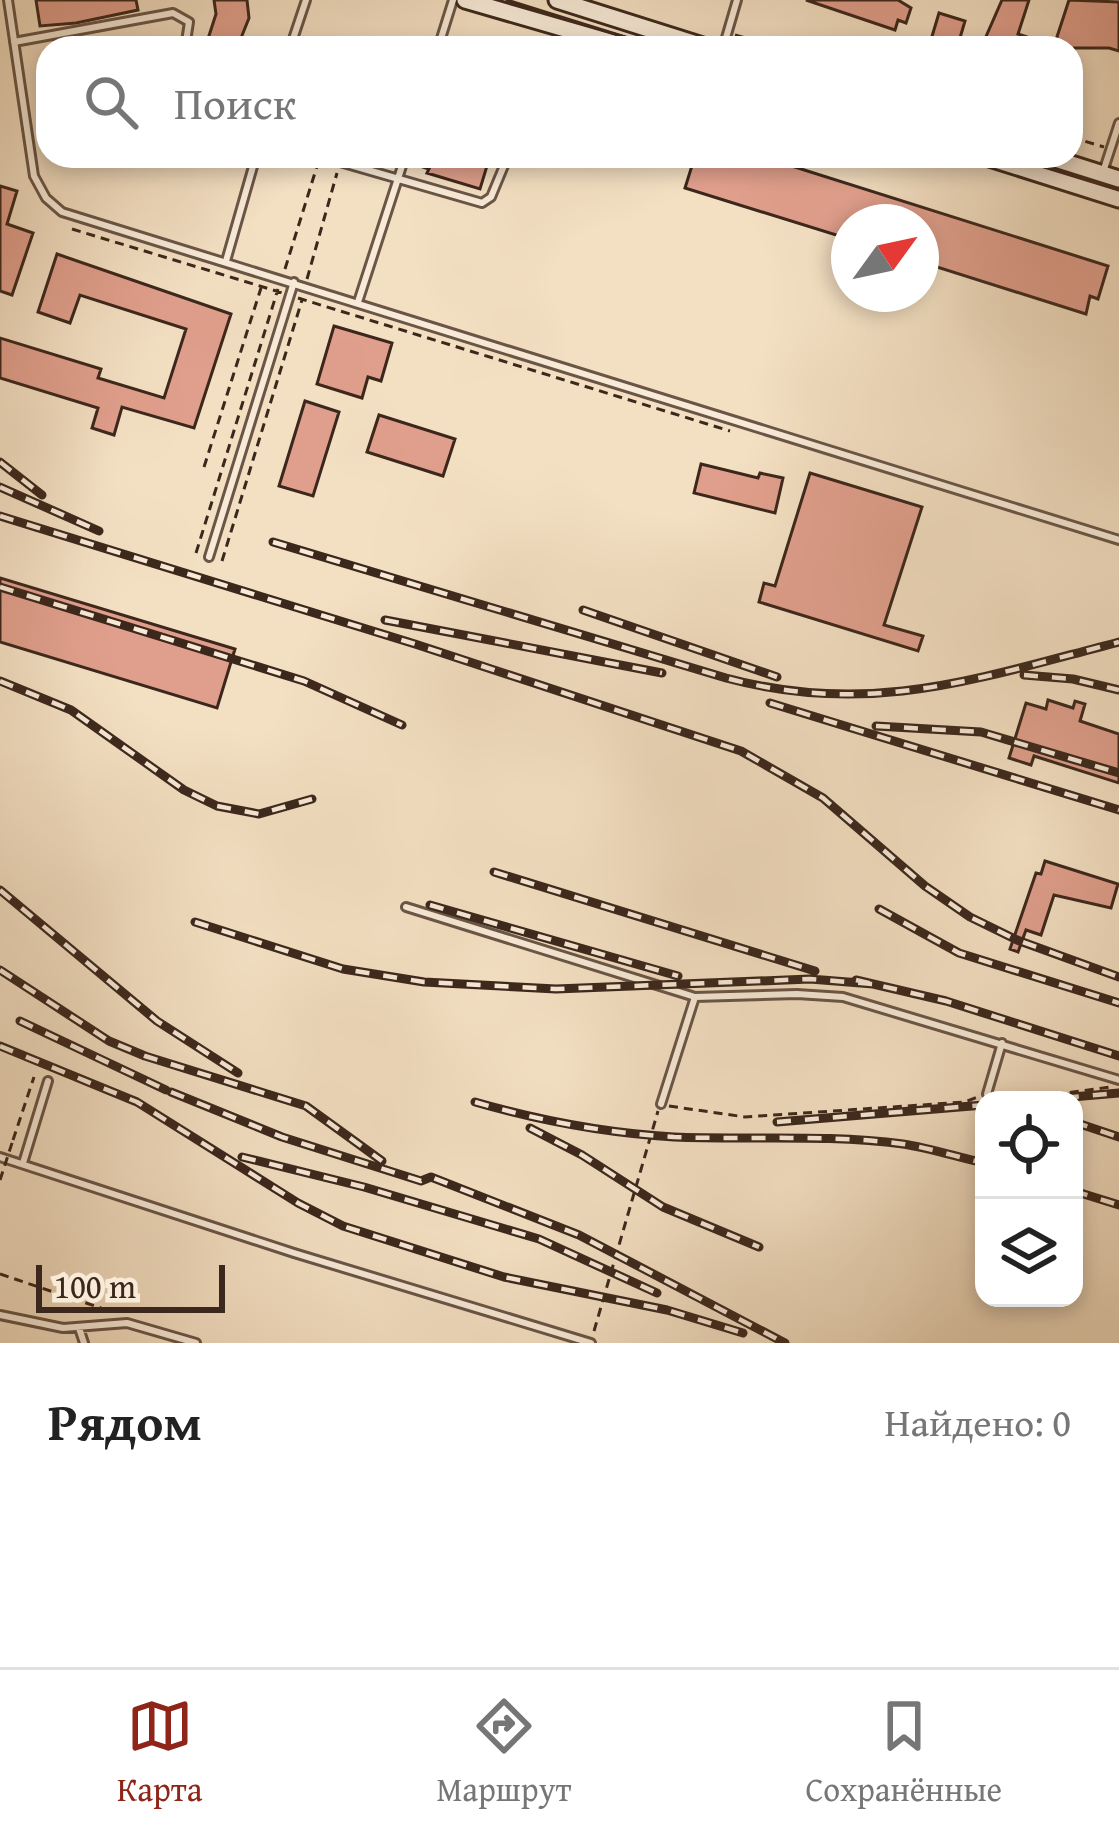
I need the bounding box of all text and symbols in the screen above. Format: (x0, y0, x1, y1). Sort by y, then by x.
search box (36, 36, 1083, 168)
icon: search (78, 69, 144, 135)
text: Поиск (174, 70, 296, 135)
north arrow (831, 204, 939, 312)
map controls (975, 1091, 1083, 1307)
button: locate (975, 1091, 1083, 1199)
button: layers (975, 1199, 1083, 1307)
scale bar (36, 1259, 225, 1312)
text: 100 m (54, 1262, 136, 1310)
text: Рядом (48, 1384, 202, 1459)
text: Найдено: 0 (884, 1393, 1071, 1450)
tab: Карта (117, 1693, 202, 1813)
tab: Маршрут (436, 1693, 571, 1813)
tab: Сохранённые (805, 1693, 1002, 1813)

